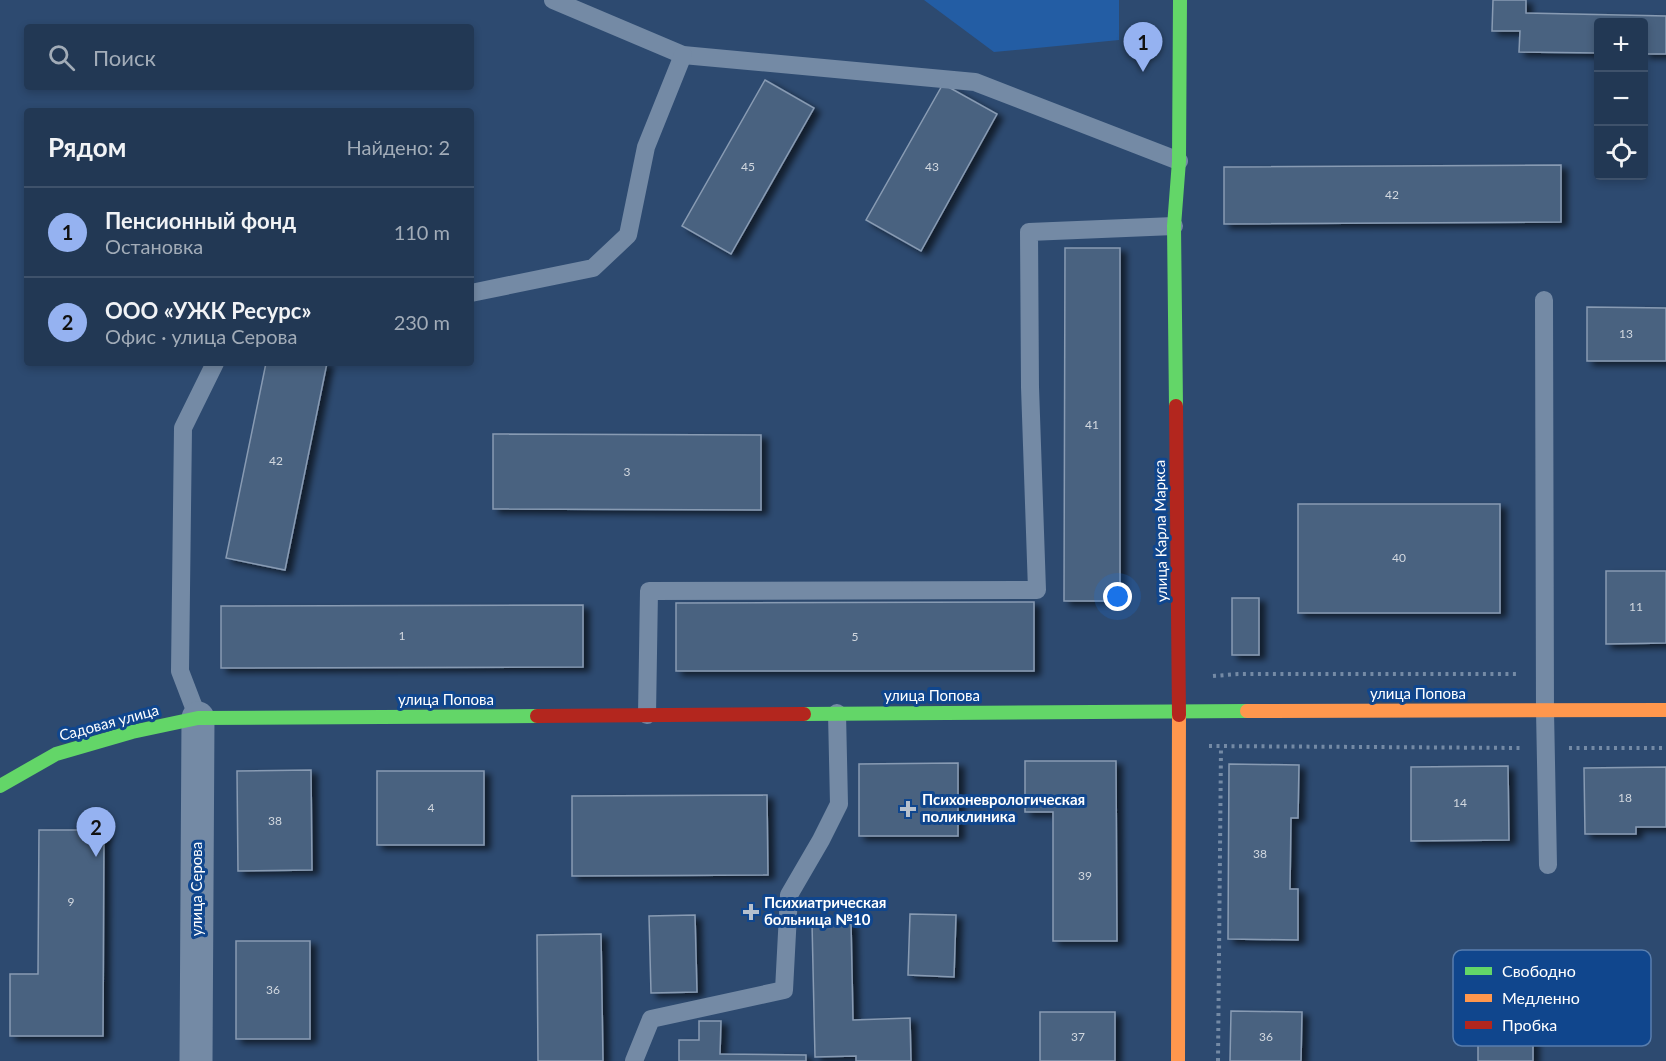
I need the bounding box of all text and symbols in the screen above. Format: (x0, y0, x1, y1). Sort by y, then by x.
map controls (1594, 18, 1648, 180)
button: + (1594, 18, 1648, 72)
pin: 1 (1124, 22, 1162, 72)
search box (24, 24, 474, 90)
icon: search (45, 41, 78, 74)
text: Поиск (93, 44, 156, 71)
button: − (1594, 72, 1648, 126)
button: locate (1594, 126, 1648, 180)
text: Рядом (48, 131, 126, 163)
text: Найдено: 2 (347, 135, 450, 159)
house number: 45 (741, 159, 755, 174)
house number: 43 (925, 159, 939, 174)
house number: 42 (1385, 187, 1399, 202)
text: Пенсионный фонд (105, 207, 296, 234)
text: 1 (62, 220, 73, 244)
text: 110 m (394, 220, 450, 244)
text: Остановка (105, 234, 203, 258)
text: ООО «УЖК Ресурс» (105, 297, 311, 324)
text: 2 (62, 310, 73, 334)
text: 230 m (394, 310, 450, 334)
text: Офис · улица Серова (105, 324, 297, 348)
house number: 13 (1619, 326, 1633, 341)
house number: 41 (1085, 417, 1099, 432)
house number: 42 (269, 453, 283, 468)
street label: улица Карла Маркса (1150, 460, 1170, 602)
house number: 3 (624, 464, 631, 479)
house number: 40 (1392, 550, 1406, 565)
your location (1103, 582, 1132, 611)
house number: 11 (1629, 599, 1643, 614)
house number: 1 (399, 628, 406, 643)
house number: 5 (852, 629, 859, 644)
street label: улица Попова (1370, 684, 1466, 702)
street label: улица Попова (884, 686, 980, 704)
street label: улица Попова (398, 690, 494, 708)
street label: Садовая улица (57, 700, 160, 744)
place label: Психоневрологическая поликлиника (922, 790, 1085, 825)
house number: 18 (1618, 790, 1632, 805)
house number: 14 (1453, 795, 1467, 810)
house number: 4 (428, 800, 435, 815)
marker: Психоневрологическая поликлиника (899, 800, 917, 818)
pin: 2 (76, 808, 116, 857)
house number: 38 (268, 813, 282, 828)
street label: улица Серова (187, 842, 205, 936)
house number: 38 (1253, 846, 1267, 861)
house number: 39 (1078, 868, 1092, 883)
place label: Психиатрическая больница №10 (764, 893, 886, 928)
house number: 9 (68, 894, 75, 909)
marker: Психиатрическая больница №10 (742, 903, 760, 921)
legend (1453, 950, 1651, 1046)
text: Свободно (1502, 961, 1576, 980)
house number: 36 (266, 982, 280, 997)
text: Медленно (1502, 988, 1580, 1007)
text: Пробка (1502, 1015, 1557, 1034)
house number: 37 (1071, 1029, 1085, 1044)
house number: 36 (1259, 1029, 1273, 1044)

